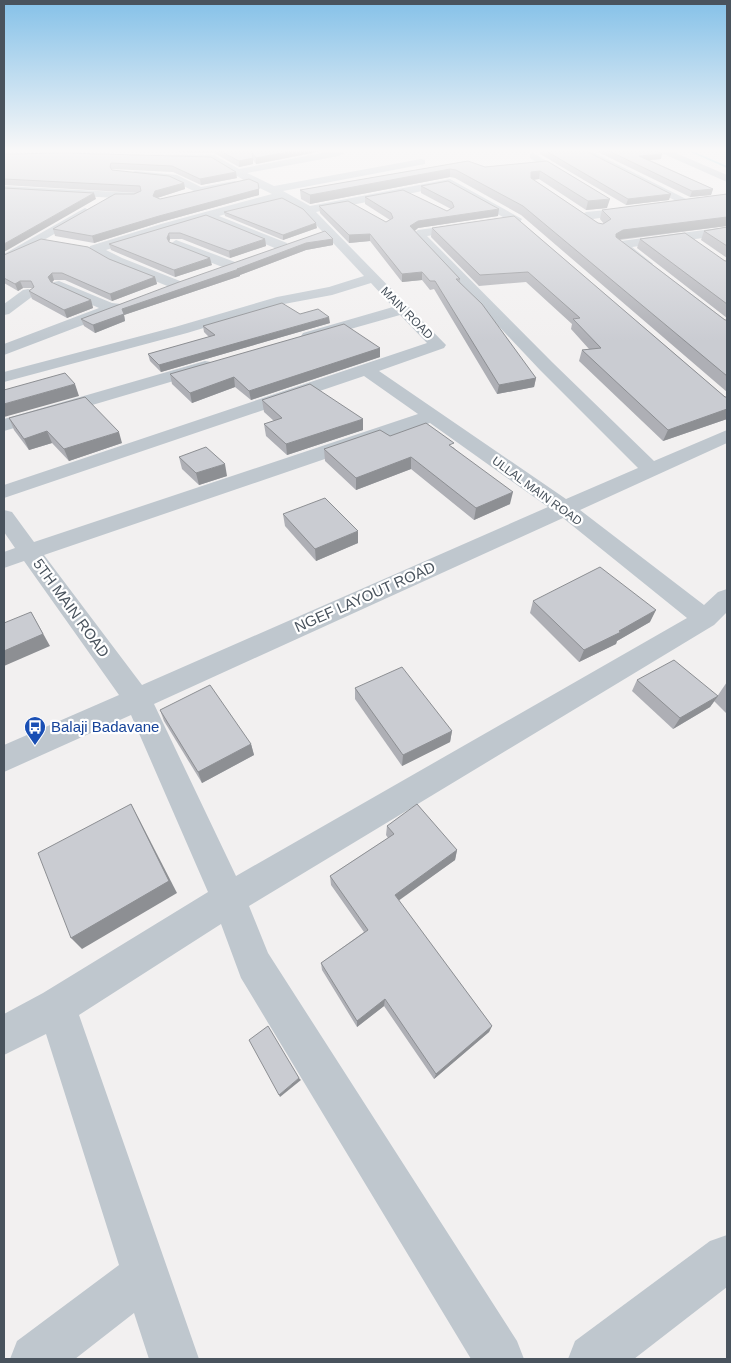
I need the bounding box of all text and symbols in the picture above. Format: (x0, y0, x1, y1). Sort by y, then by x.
street label: MAIN ROAD (378, 284, 436, 342)
street label: ULLAL MAIN ROAD (489, 454, 585, 528)
street label: 5TH MAIN ROAD (30, 555, 113, 660)
street label: NGEF LAYOUT ROAD (292, 558, 438, 635)
bus stop icon: Balaji Badavane (23, 715, 47, 746)
place label: Balaji Badavane (51, 718, 159, 735)

